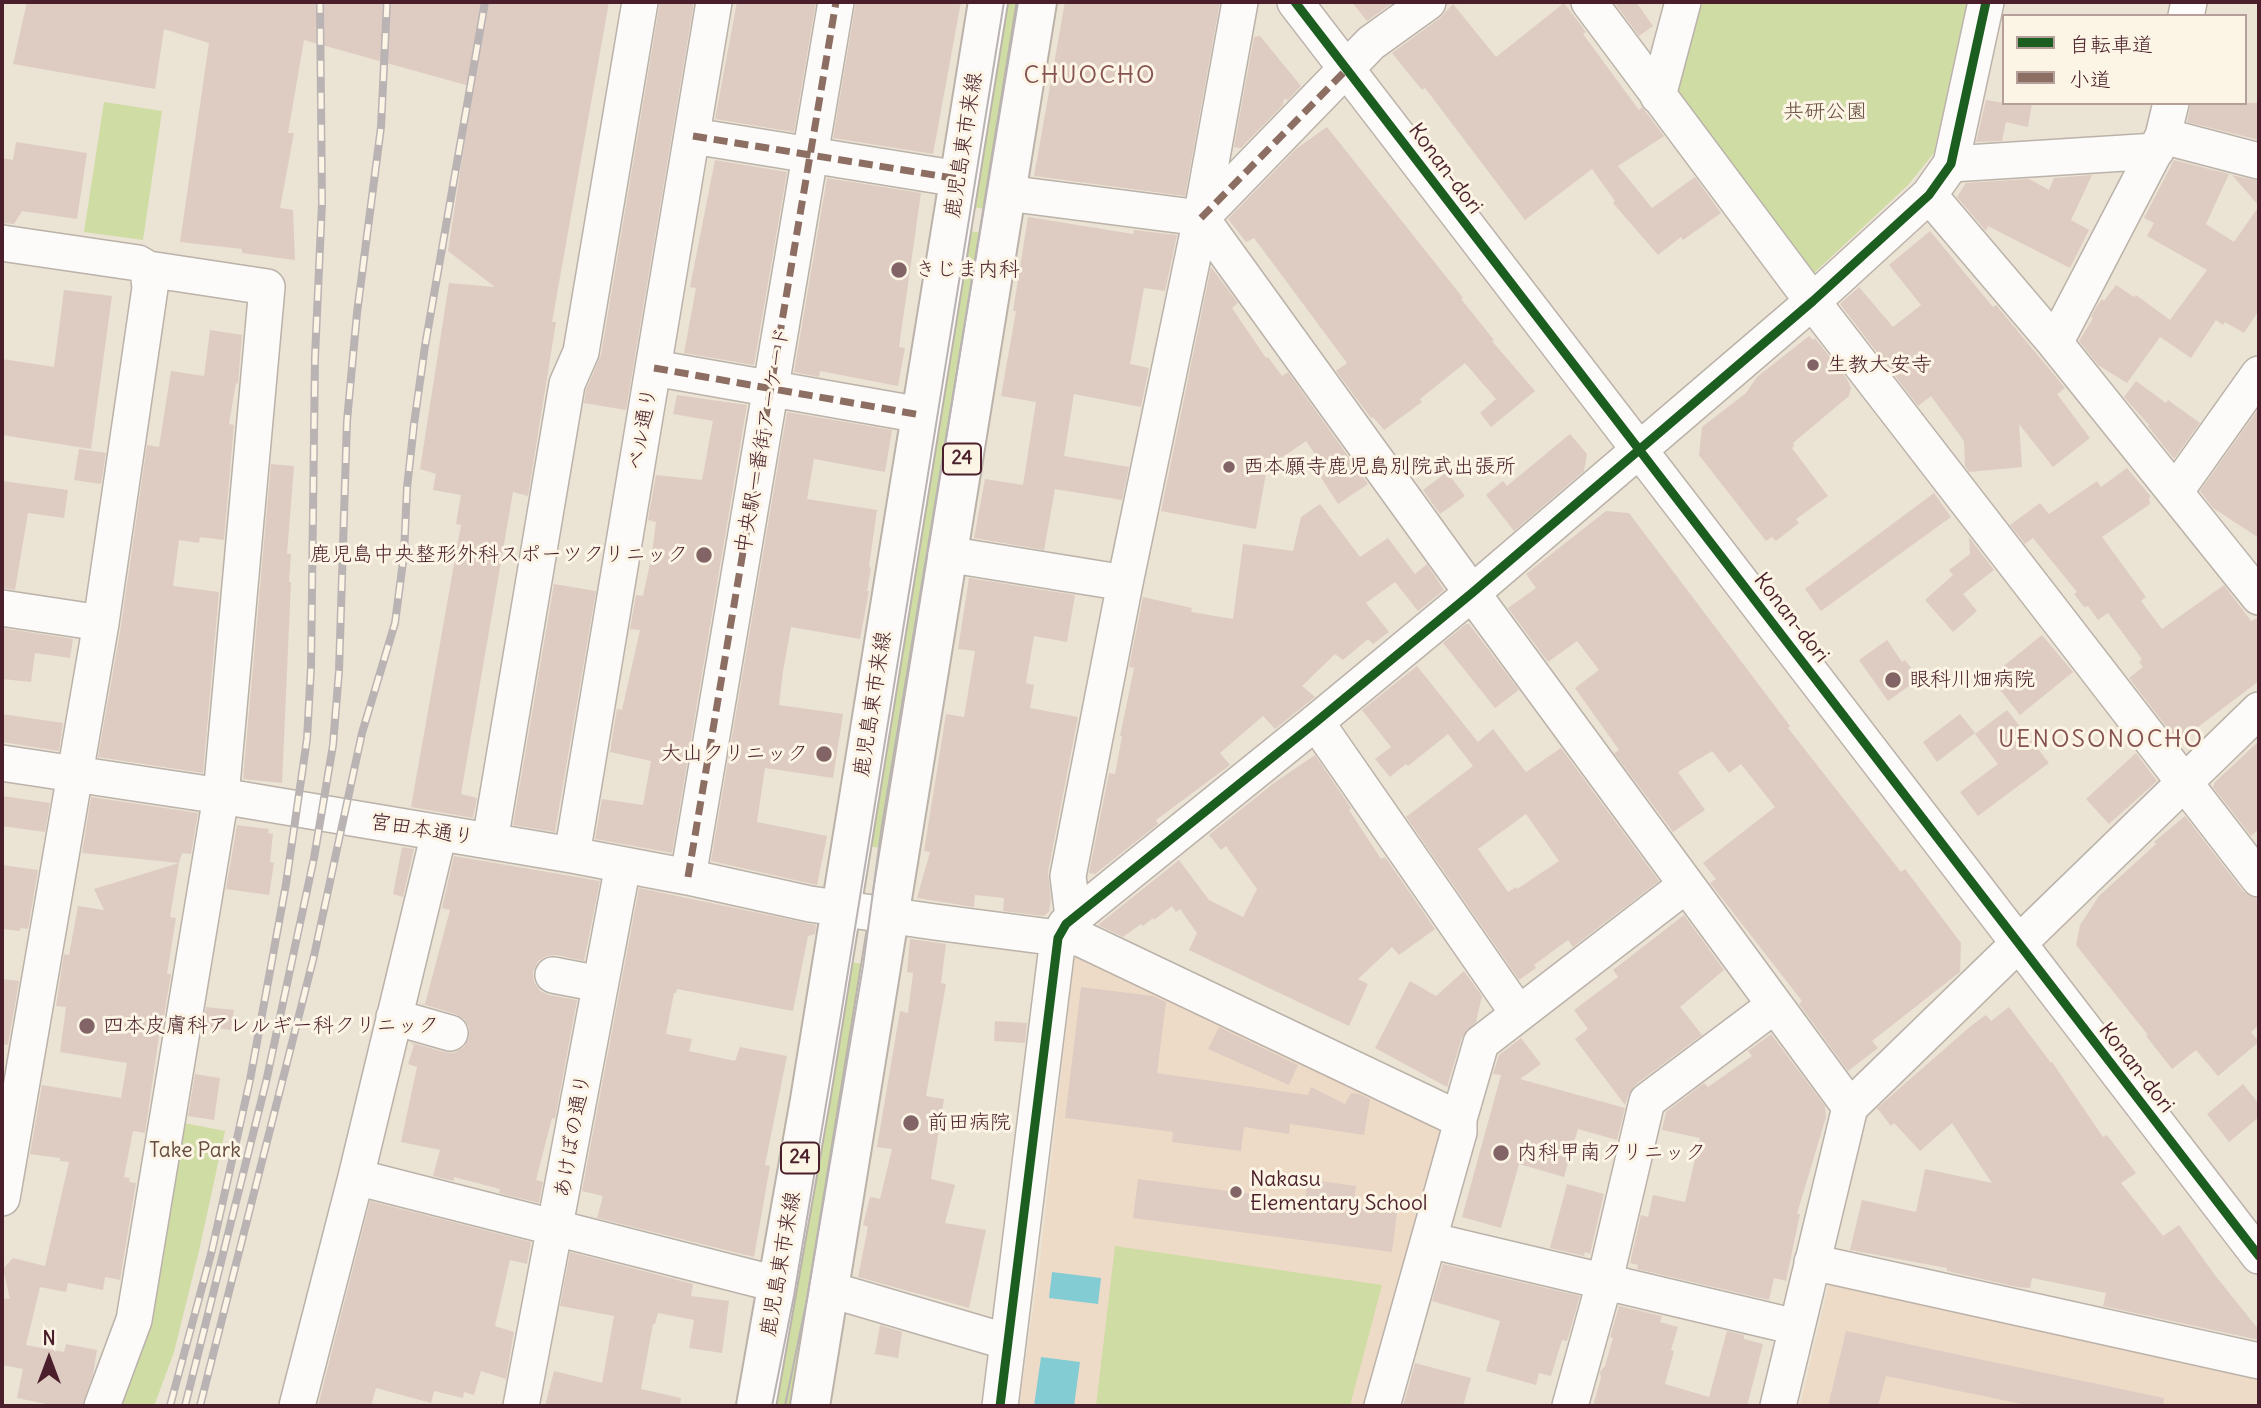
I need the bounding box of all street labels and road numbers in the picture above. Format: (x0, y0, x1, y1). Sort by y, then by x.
street label: 鹿児島東市来線 (940, 70, 988, 220)
street label: Konan-dori (1403, 119, 1487, 219)
street label: 中央駅一番街アーケード (731, 324, 795, 556)
street label: ベル通り (623, 385, 663, 473)
road number: 24 (943, 444, 981, 474)
street label: Konan-dori (1748, 568, 1834, 668)
street label: 鹿児島東市来線 (849, 629, 897, 779)
street label: 宮田本通り (368, 809, 476, 851)
street label: Konan-dori (2093, 1018, 2179, 1118)
street label: あけぼの通り (550, 1072, 596, 1200)
road number: 24 (781, 1142, 819, 1174)
street label: 鹿児島東市来線 (756, 1189, 806, 1339)

